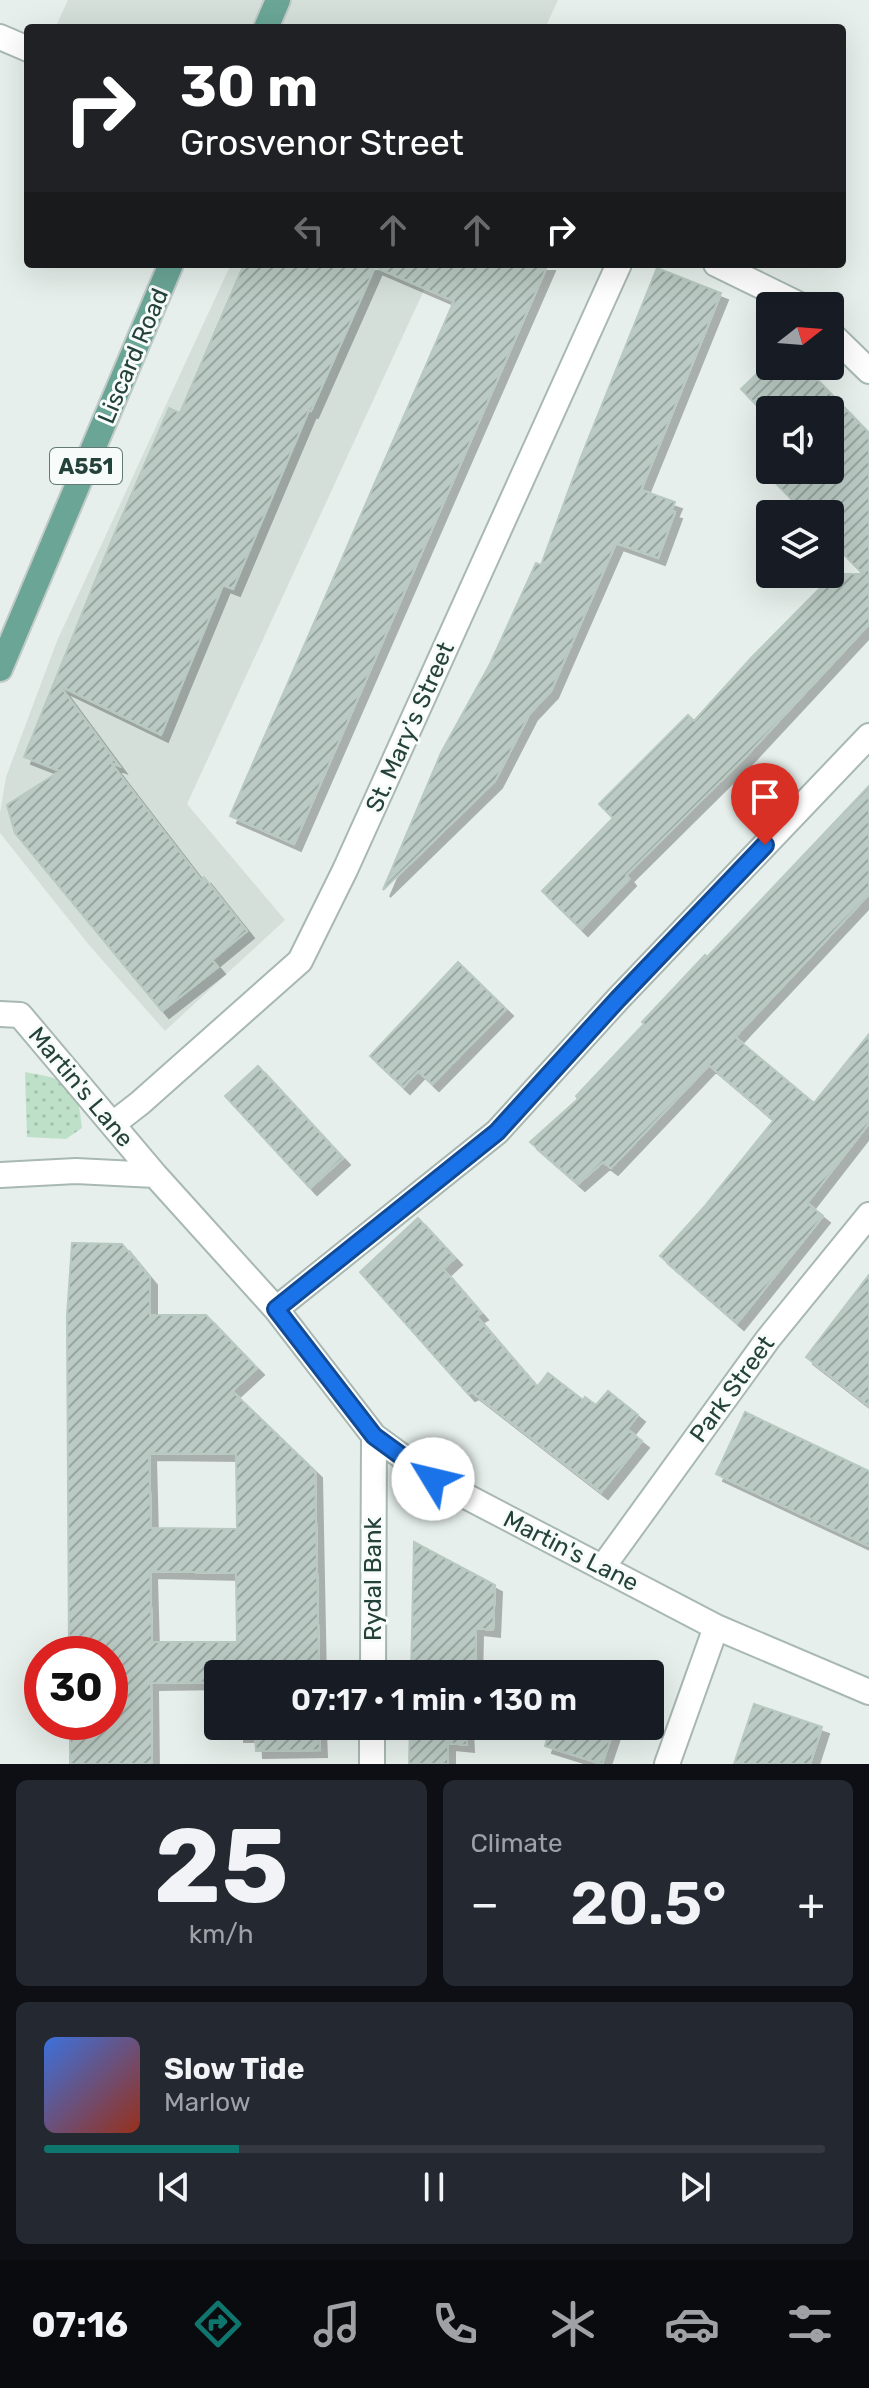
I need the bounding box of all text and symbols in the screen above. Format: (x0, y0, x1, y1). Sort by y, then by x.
text: 30 m (180, 54, 318, 120)
icon: right (48, 56, 152, 160)
text: Grosvenor Street (180, 121, 464, 164)
icon: left (287, 208, 331, 252)
icon: ahead (371, 208, 415, 252)
icon: ahead (455, 208, 499, 252)
icon: right (539, 208, 583, 252)
street label: Liscard Road (92, 284, 174, 428)
north arrow (756, 292, 844, 380)
map controls (756, 292, 844, 588)
button: sound (756, 396, 844, 484)
road number: A551 (50, 448, 122, 484)
button: layers (756, 500, 844, 588)
street label: St. Mary's Street (360, 638, 460, 816)
pin (731, 763, 799, 845)
icon: arrive (743, 775, 787, 819)
street label: Martin's Lane (23, 1021, 139, 1153)
street label: Park Street (684, 1330, 780, 1448)
position arrow (391, 1437, 475, 1521)
street label: Martin's Lane (499, 1505, 643, 1597)
street label: Rydal Bank (359, 1516, 387, 1641)
speed limit sign: 30 (24, 1636, 128, 1740)
text: 07:17 · 1 min · 130 m (291, 1682, 577, 1718)
text: 25 (154, 1805, 289, 1928)
text: Climate (471, 1828, 563, 1859)
text: 20.5° (570, 1868, 727, 1939)
text: − (471, 1878, 499, 1930)
text: + (798, 1878, 825, 1930)
text: km/h (189, 1919, 254, 1950)
text: Slow Tide (164, 2051, 304, 2087)
text: Marlow (164, 2087, 251, 2118)
icon: previous (152, 2165, 196, 2209)
icon: pause (412, 2165, 456, 2209)
icon: next (673, 2165, 717, 2209)
icon: directions (190, 2296, 246, 2352)
icon: music (309, 2296, 365, 2352)
icon: phone (427, 2296, 483, 2352)
icon: climate (545, 2296, 601, 2352)
icon: car (664, 2296, 720, 2352)
icon: filters (782, 2296, 838, 2352)
text: 07:16 (31, 2303, 128, 2346)

